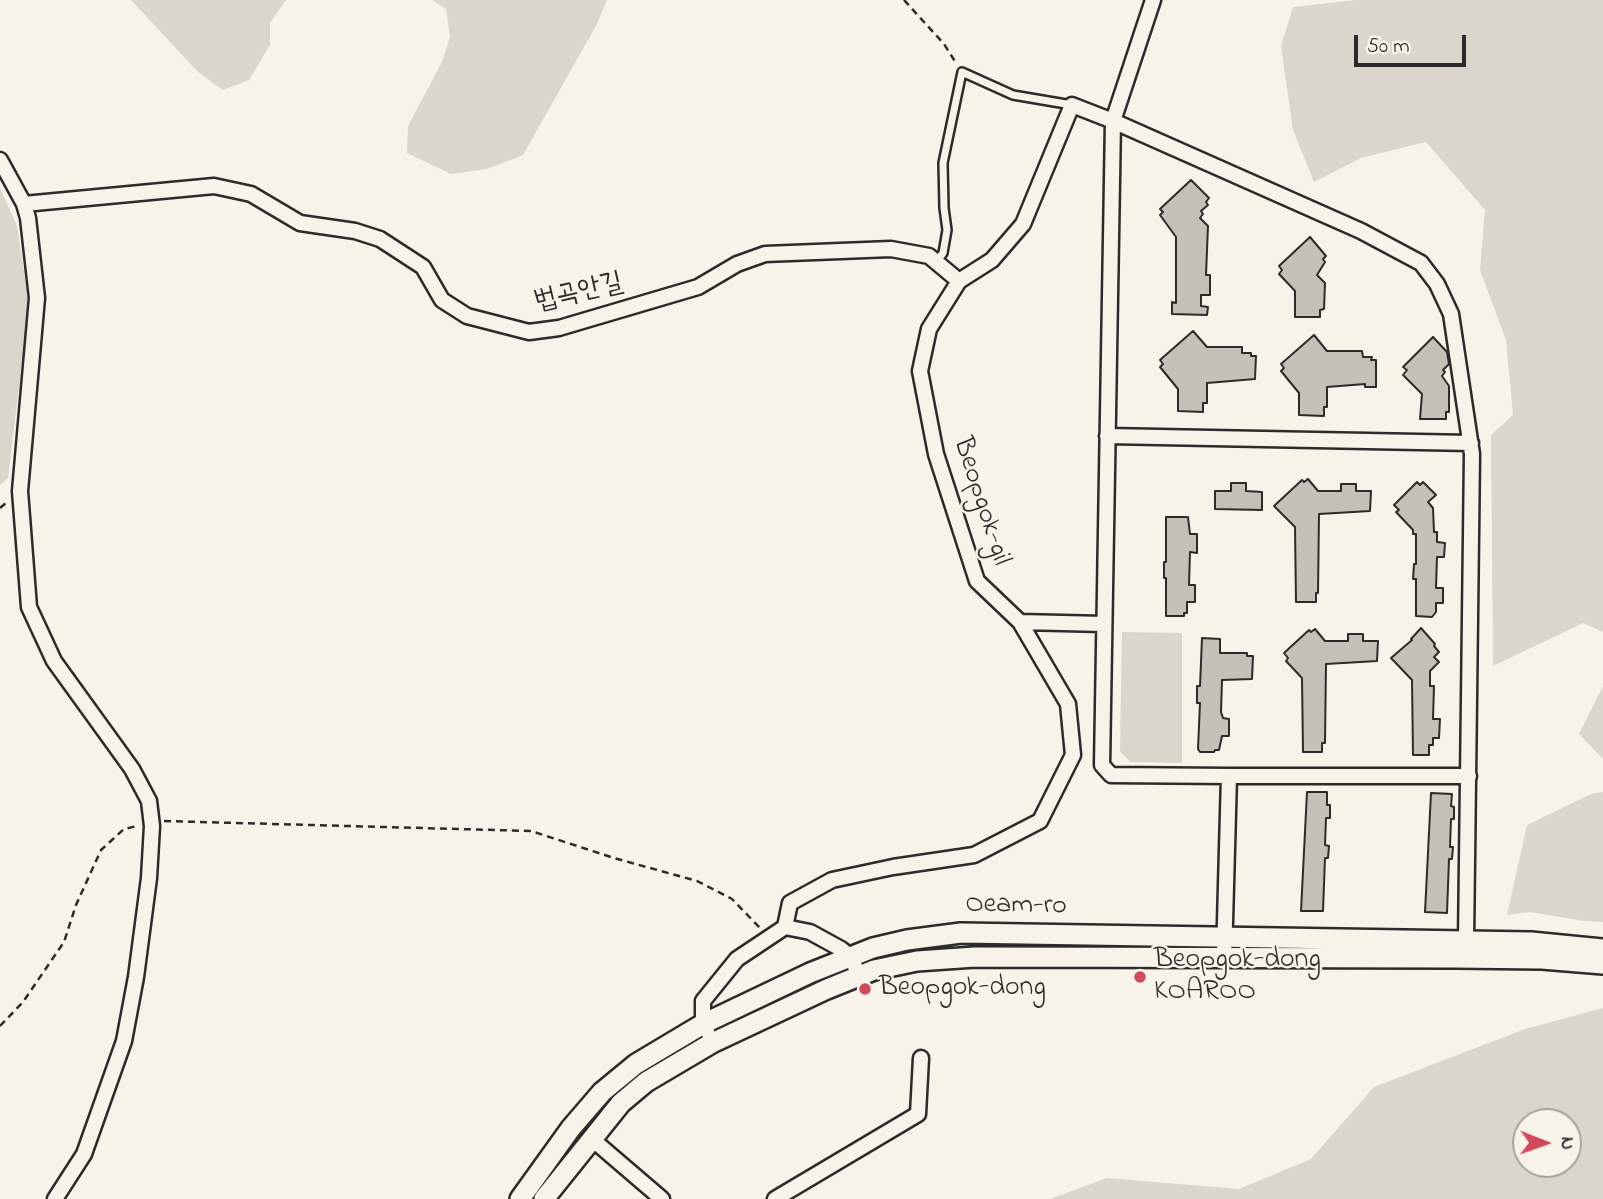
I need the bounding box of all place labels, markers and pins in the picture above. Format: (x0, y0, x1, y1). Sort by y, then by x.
place label: Beopgok-dong KOAROO (1154, 944, 1321, 1010)
marker: Beopgok-dong KOAROO (1132, 969, 1148, 985)
place label: Beopgok-dong (879, 972, 1046, 1006)
marker: Beopgok-dong (857, 981, 873, 997)

